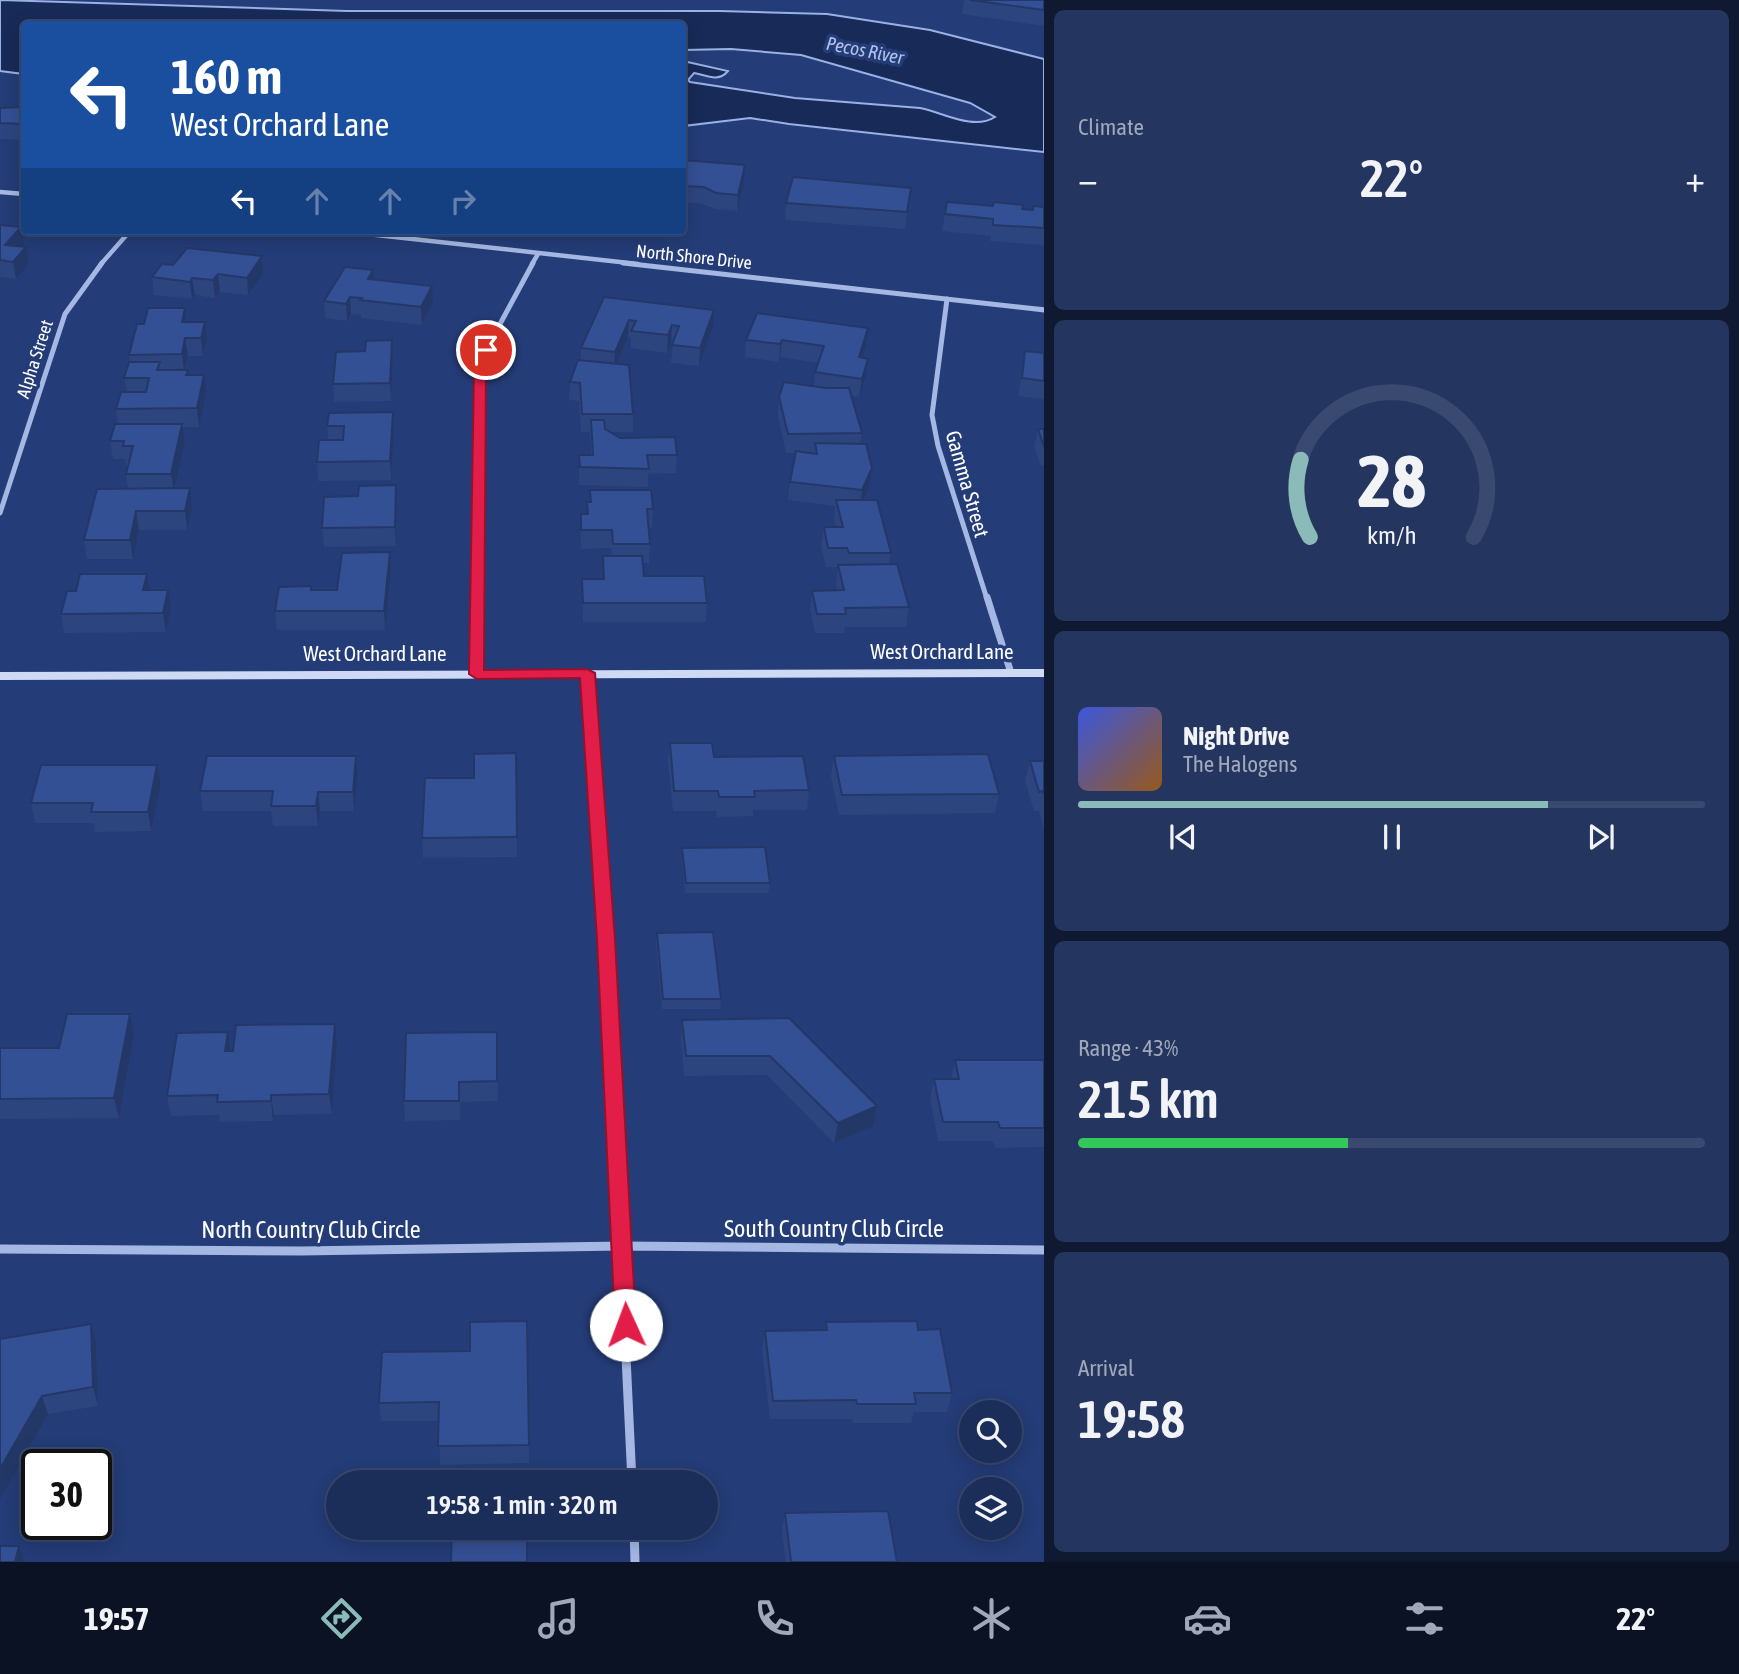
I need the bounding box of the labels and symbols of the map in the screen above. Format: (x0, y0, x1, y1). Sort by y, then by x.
water label: Pecos River (824, 32, 907, 69)
street label: North Shore Drive (635, 240, 753, 273)
street label: Alpha Street (12, 317, 57, 401)
pin (456, 320, 516, 380)
street label: Gamma Street (941, 428, 995, 540)
street label: West Orchard Lane (870, 639, 1014, 663)
street label: West Orchard Lane (303, 641, 447, 665)
street label: South Country Club Circle (724, 1215, 944, 1242)
street label: North Country Club Circle (201, 1216, 421, 1243)
position arrow (589, 1288, 663, 1362)
speed limit sign: 30 (21, 1449, 112, 1540)

